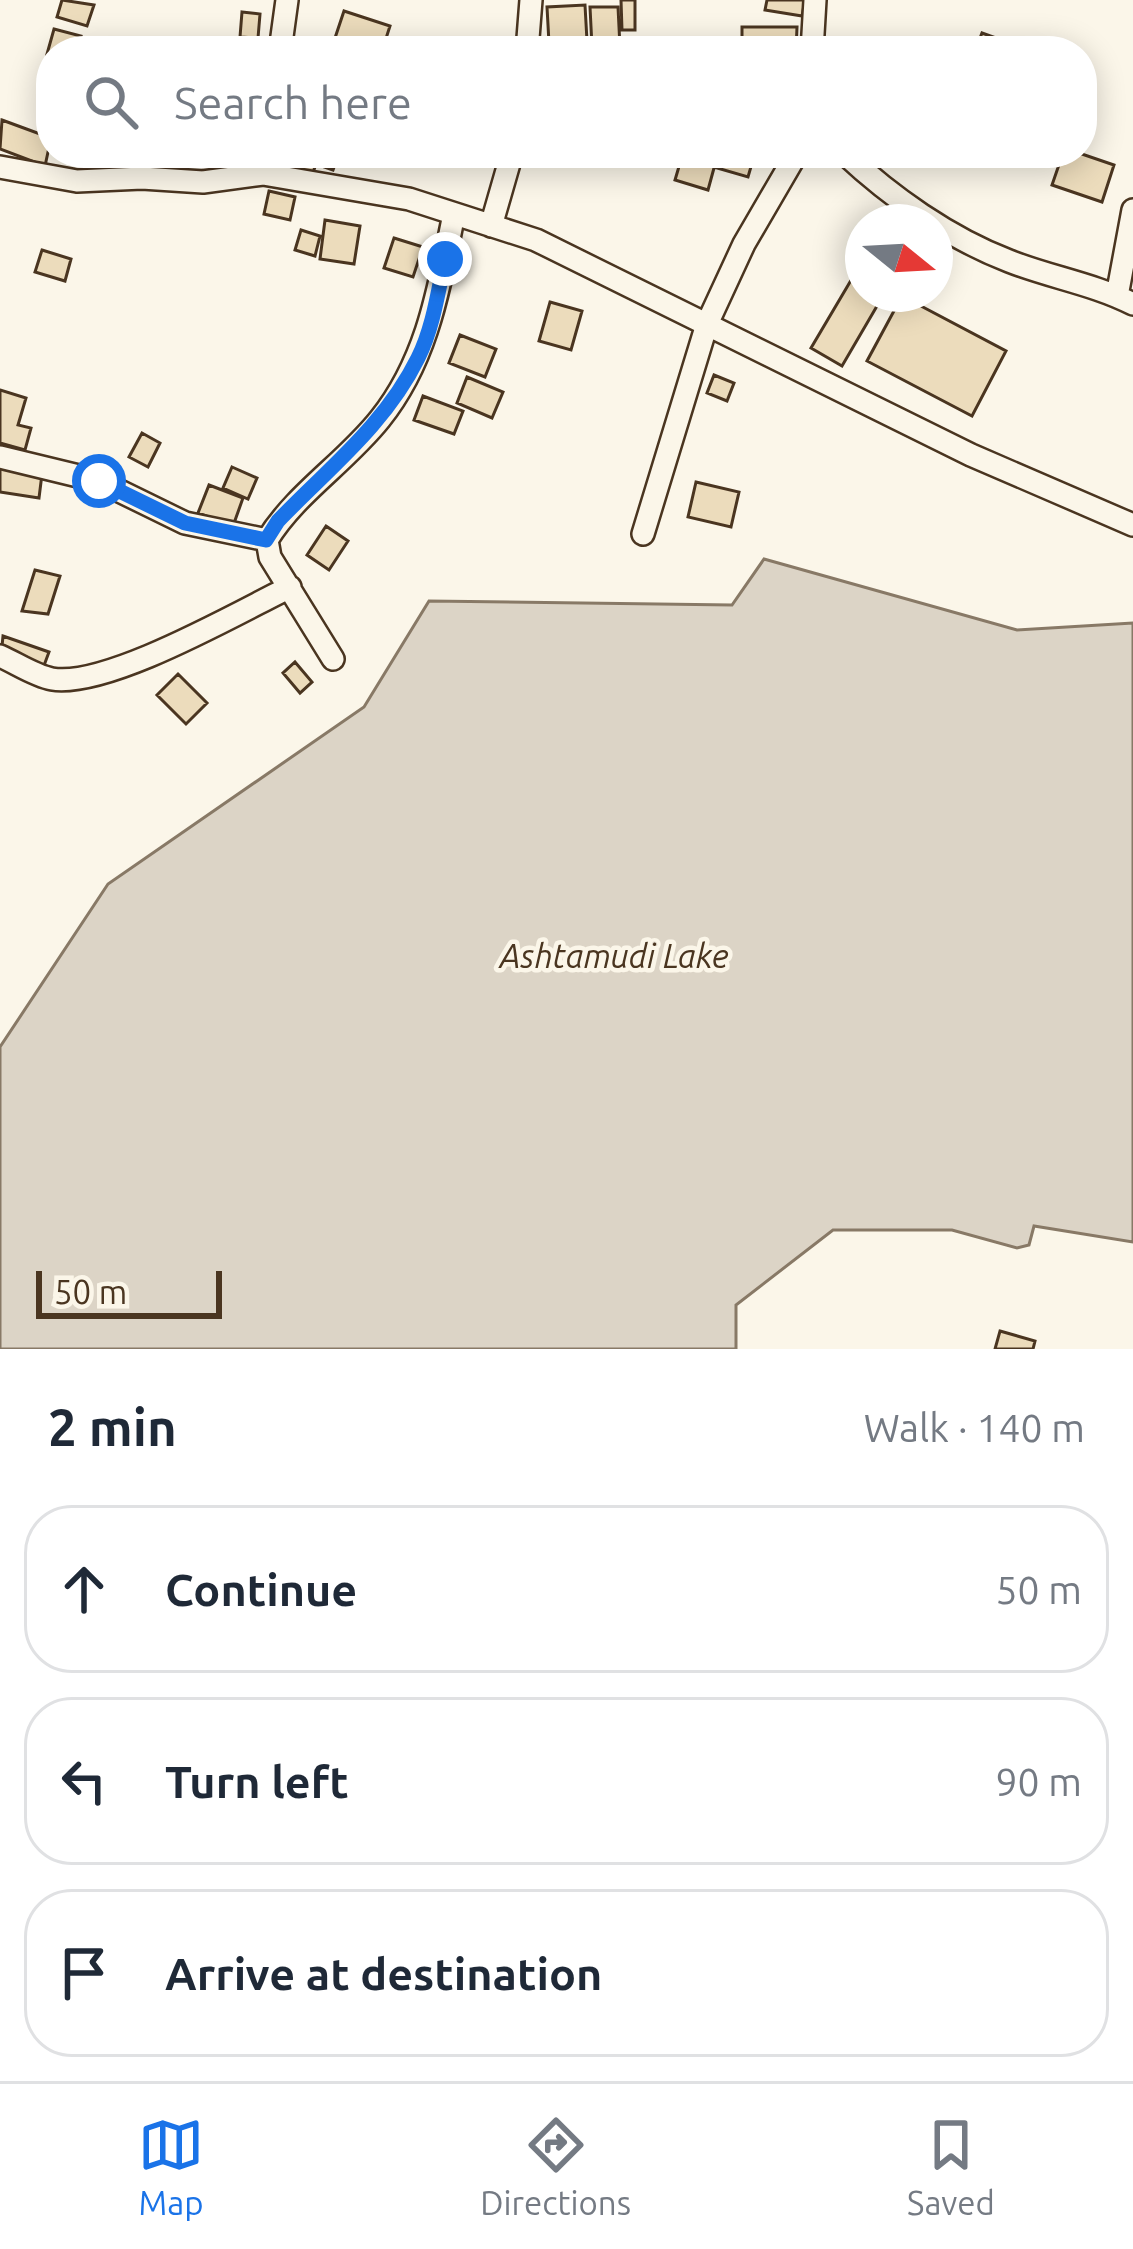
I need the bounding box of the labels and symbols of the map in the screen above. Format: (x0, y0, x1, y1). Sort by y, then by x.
north arrow (845, 204, 953, 312)
route end (418, 232, 472, 286)
route start (72, 454, 126, 508)
water label: Ashtamudi Lake (497, 937, 729, 974)
scale bar (36, 1265, 222, 1318)

